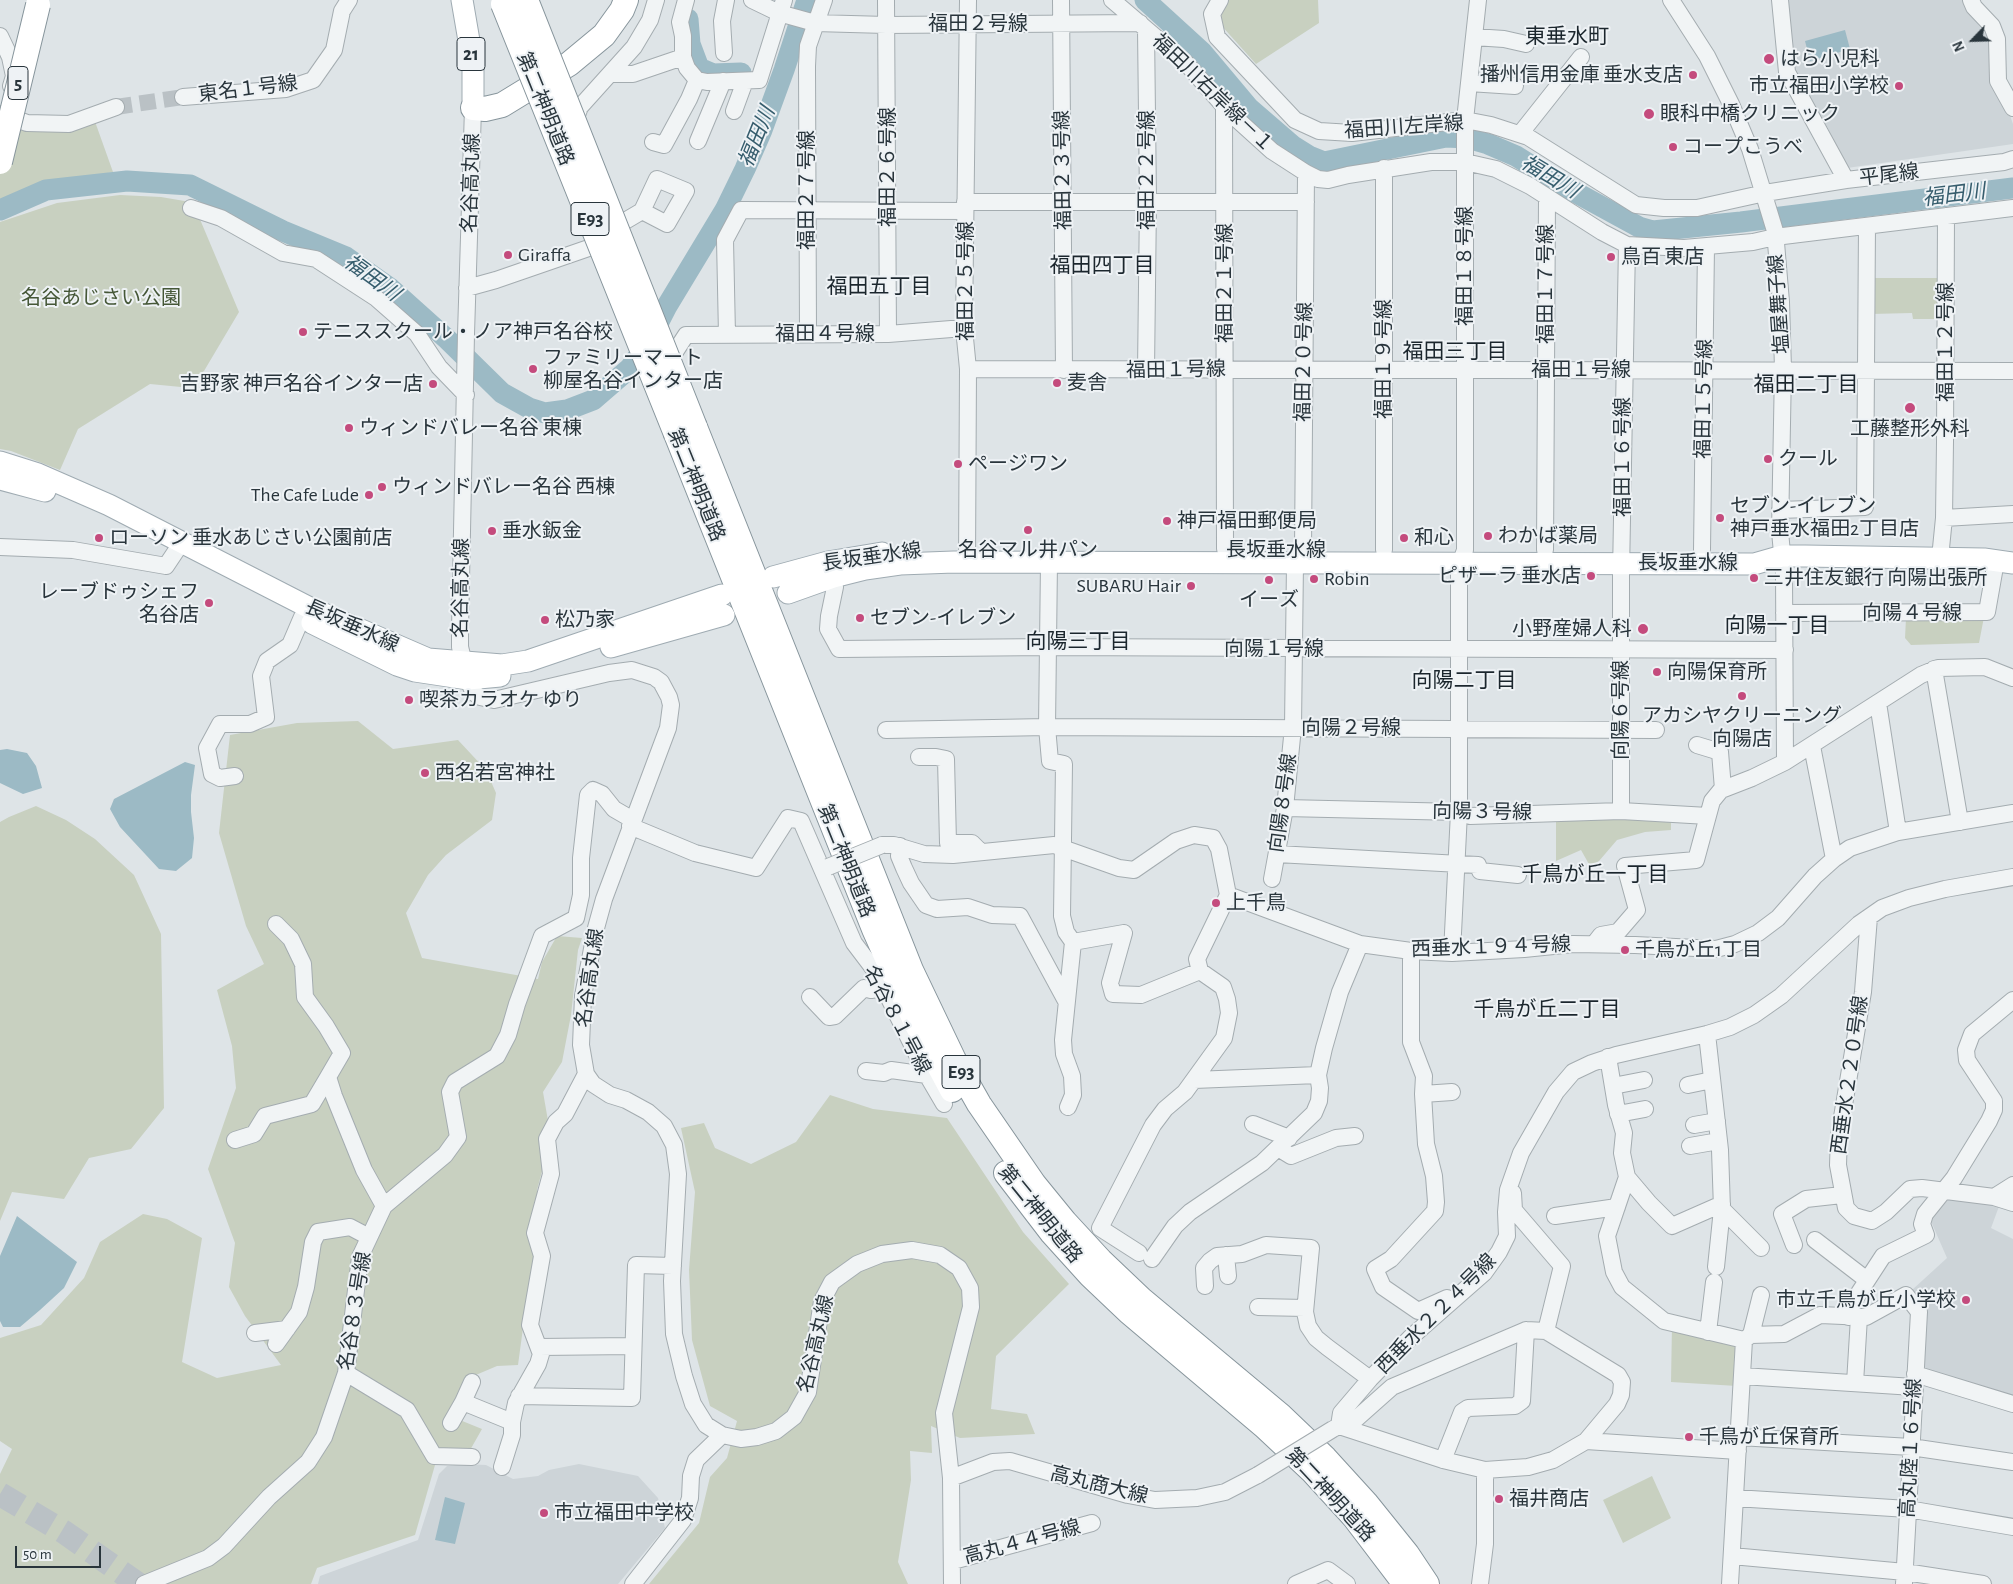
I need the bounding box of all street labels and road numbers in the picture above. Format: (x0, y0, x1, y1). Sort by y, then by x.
street label: 福田２号線 (928, 12, 1028, 36)
street label: 福田川右岸線－１ (1147, 29, 1279, 157)
road number: 21 (457, 38, 485, 70)
street label: 第二神明道路 (511, 49, 579, 169)
road number: 5 (8, 66, 28, 100)
street label: 東名１号線 (197, 71, 299, 107)
street label: 福田２６号線 (876, 107, 900, 227)
street label: 福田２３号線 (1050, 110, 1076, 230)
street label: 福田２２号線 (1135, 110, 1159, 230)
street label: 福田川左岸線 (1343, 111, 1465, 143)
street label: 福田２７号線 (795, 130, 819, 250)
street label: 名谷高丸線 (457, 133, 485, 233)
street label: 平尾線 (1858, 159, 1920, 191)
road number: E93 (571, 202, 609, 235)
street label: 福田１８号線 (1453, 206, 1477, 326)
street label: 福田２５号線 (954, 221, 978, 341)
street label: 福田２１号線 (1213, 223, 1237, 343)
street label: 福田１７号線 (1534, 224, 1558, 344)
street label: 塩屋舞子線 (1764, 253, 1794, 355)
street label: 福田１２号線 (1934, 282, 1958, 402)
street label: 福田１９号線 (1372, 299, 1396, 419)
street label: 福田２０号線 (1291, 302, 1317, 422)
street label: 福田４号線 (775, 322, 875, 346)
street label: 福田１５号線 (1691, 339, 1717, 459)
street label: 福田１号線 (1126, 357, 1226, 383)
street label: 福田１号線 (1531, 358, 1631, 382)
street label: 福田１６号線 (1611, 397, 1635, 517)
street label: 第二神明道路 (662, 425, 730, 545)
street label: 名谷高丸線 (448, 538, 474, 638)
street label: 長坂垂水線 (821, 538, 923, 576)
street label: 長坂垂水線 (1226, 538, 1326, 562)
street label: 長坂垂水線 (1638, 551, 1738, 575)
street label: 長坂垂水線 (301, 595, 403, 657)
street label: 向陽４号線 (1862, 601, 1962, 625)
street label: 向陽１号線 (1224, 637, 1324, 661)
street label: 向陽６号線 (1609, 660, 1633, 760)
street label: 向陽２号線 (1301, 716, 1401, 740)
street label: 向陽８号線 (1264, 752, 1302, 854)
street label: 向陽３号線 (1432, 799, 1532, 825)
street label: 第二神明道路 (812, 801, 880, 921)
street label: 名谷高丸線 (571, 927, 609, 1029)
street label: 西垂水１９４号線 (1411, 932, 1571, 962)
street label: 名谷８１号線 (858, 961, 936, 1079)
street label: 西垂水２２０号線 (1827, 994, 1873, 1156)
road number: E93 (942, 1056, 980, 1088)
street label: 第二神明道路 (993, 1160, 1087, 1268)
street label: 西垂水２２４号線 (1371, 1249, 1501, 1379)
street label: 名谷８３号線 (334, 1250, 376, 1372)
street label: 名谷高丸線 (793, 1293, 839, 1395)
street label: 高丸陸１６号線 (1895, 1377, 1927, 1519)
street label: 第二神明道路 (1280, 1443, 1380, 1547)
street label: 高丸商大線 (1048, 1461, 1150, 1509)
street label: 高丸４４号線 (961, 1515, 1083, 1569)

